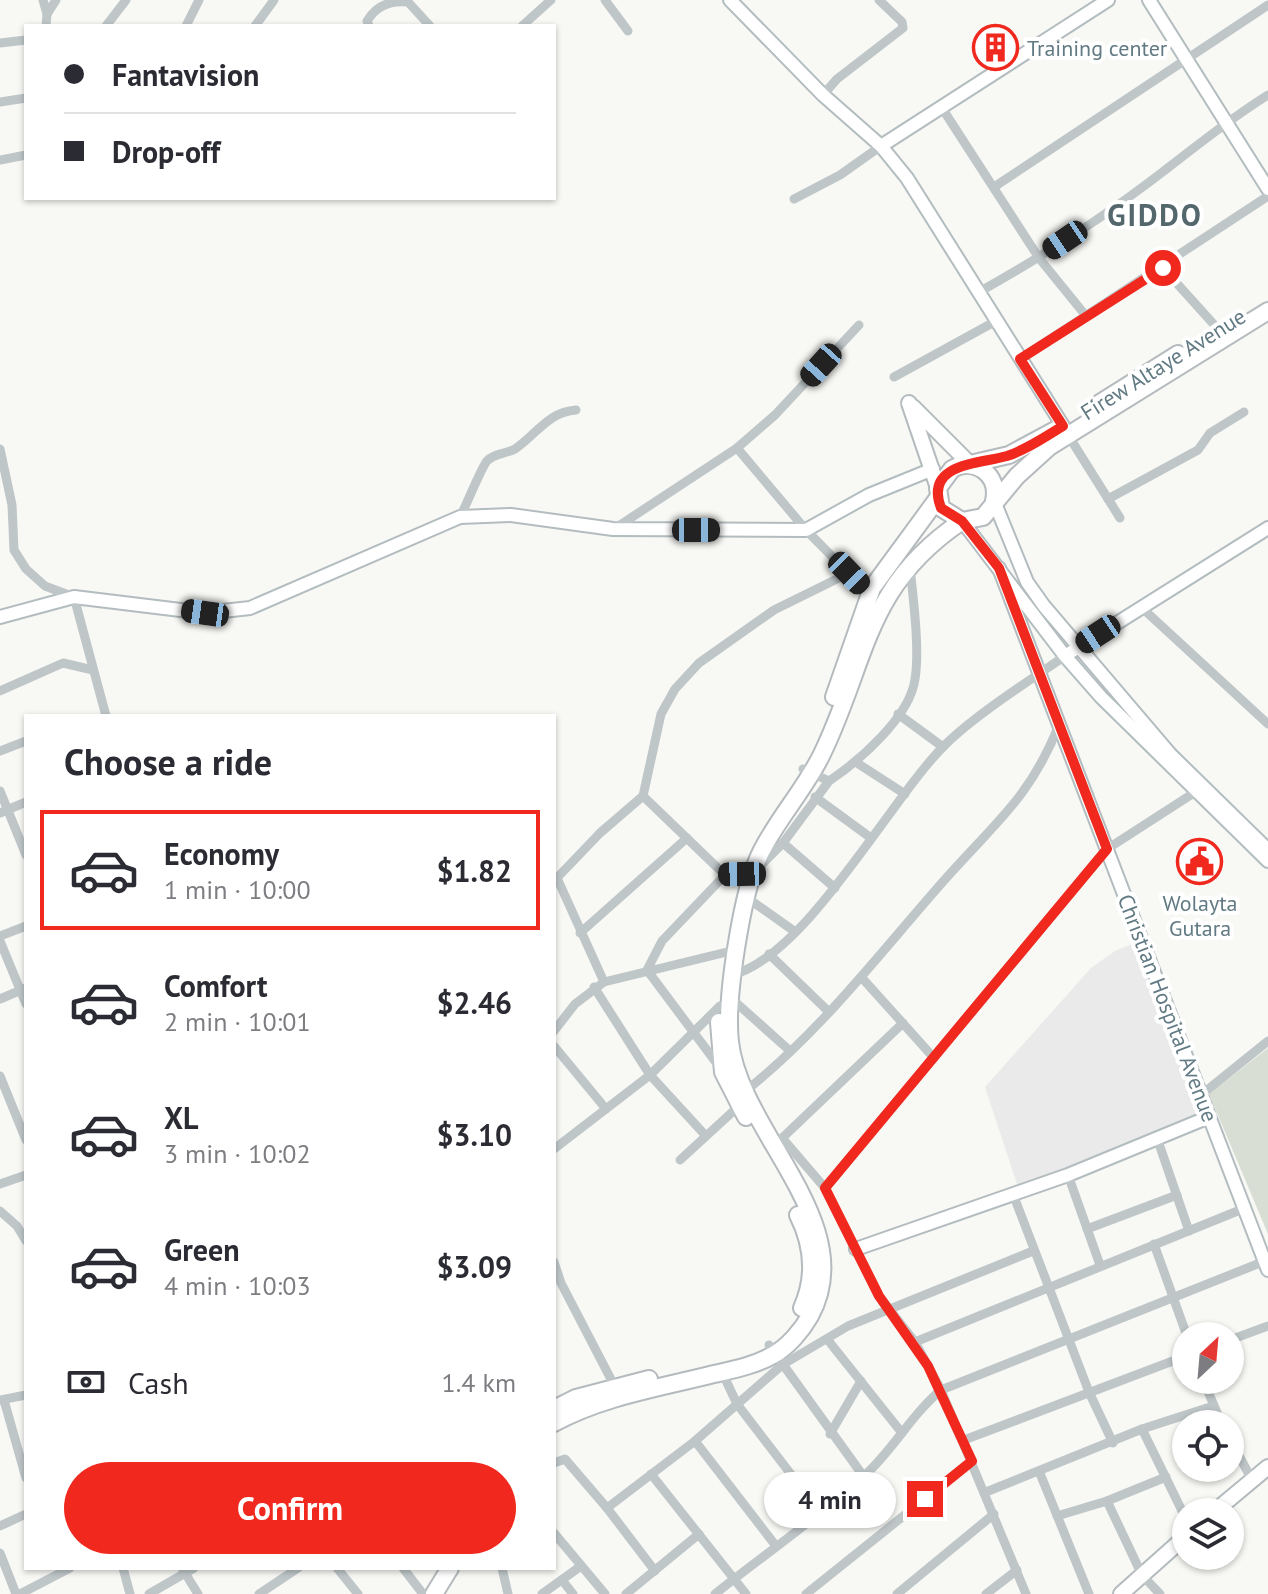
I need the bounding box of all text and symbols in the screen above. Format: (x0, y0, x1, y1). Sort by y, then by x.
building icon: Training center (972, 24, 1020, 72)
place label: Training center (1027, 34, 1168, 62)
text: Fantavision (112, 55, 259, 94)
text: Drop-off (112, 132, 220, 171)
district label: GIDDO (1107, 195, 1203, 234)
car (1038, 217, 1092, 263)
route start (1145, 250, 1181, 286)
street label: Firew Altaye Avenue (1075, 302, 1251, 426)
car (796, 339, 846, 391)
car (672, 518, 720, 542)
car (824, 547, 874, 599)
car (180, 598, 230, 628)
car (1071, 611, 1125, 657)
text: Choose a ride (64, 738, 272, 785)
icon: car (68, 834, 140, 906)
text: Economy (164, 834, 279, 873)
public building icon: Wolayta Gutara (1176, 838, 1224, 886)
text: $1.82 (437, 851, 512, 890)
car (718, 862, 766, 886)
text: 1 min · 10:00 (164, 873, 311, 906)
place label: Wolayta Gutara (1162, 889, 1238, 942)
street label: Christian Hospital Avenue (1112, 890, 1224, 1126)
icon: car (68, 966, 140, 1038)
text: Comfort (164, 966, 267, 1005)
text: $2.46 (437, 983, 512, 1022)
text: 2 min · 10:01 (164, 1005, 311, 1038)
icon: car (68, 1098, 140, 1170)
text: XL (164, 1098, 198, 1137)
text: $3.10 (437, 1115, 512, 1154)
text: 3 min · 10:02 (164, 1137, 311, 1170)
icon: car (68, 1230, 140, 1302)
text: Green (164, 1230, 239, 1269)
text: $3.09 (437, 1247, 512, 1286)
text: 4 min · 10:03 (164, 1269, 311, 1302)
north arrow (1172, 1322, 1244, 1394)
map controls (1172, 1322, 1244, 1570)
icon: cash (64, 1360, 108, 1404)
text: Cash (128, 1363, 189, 1402)
text: 1.4 km (442, 1366, 516, 1399)
button: locate (1172, 1410, 1244, 1482)
button: Confirm (64, 1462, 516, 1554)
callout: 4 min (765, 1471, 897, 1527)
route end (907, 1481, 943, 1517)
text: 4 min (798, 1483, 862, 1516)
button: layers (1172, 1498, 1244, 1570)

